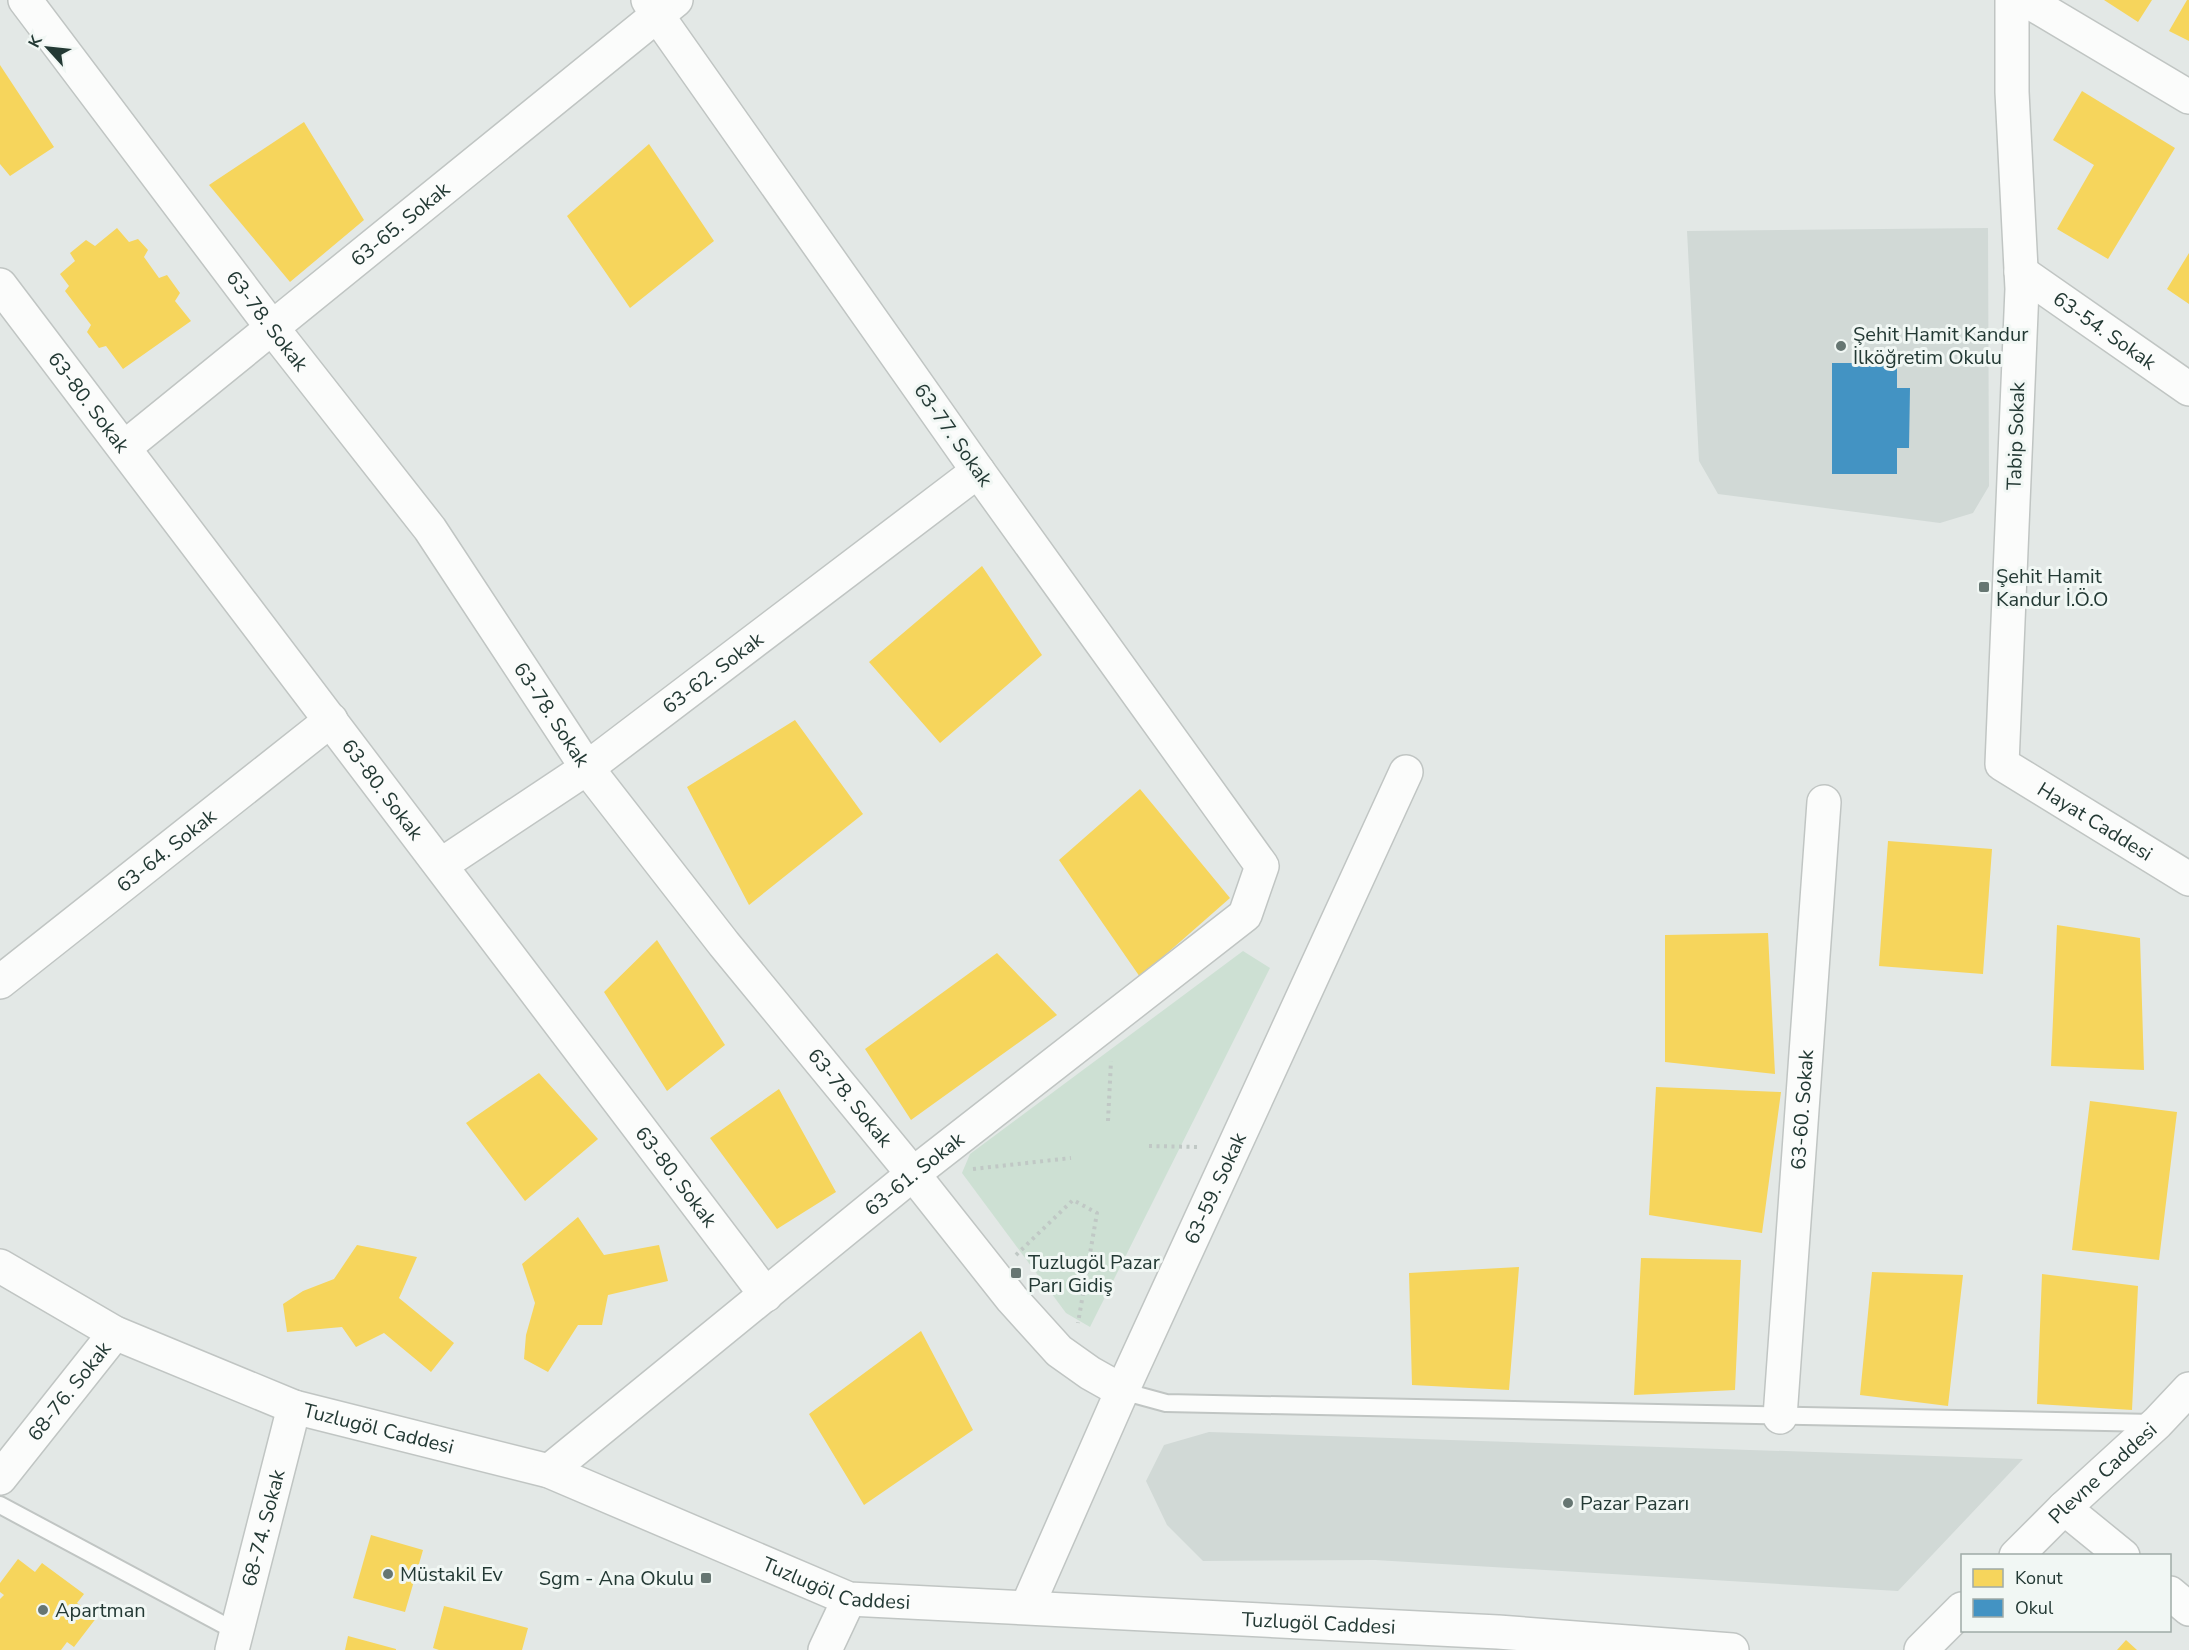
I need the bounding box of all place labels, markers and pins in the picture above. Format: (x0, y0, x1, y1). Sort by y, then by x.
place label: Şehit Hamit Kandur İlköğretim Okulu (1853, 321, 2028, 371)
marker: Şehit Hamit Kandur İlköğretim Okulu (1834, 339, 1848, 353)
place label: Şehit Hamit Kandur İ.Ö.O (1996, 563, 2108, 613)
marker: Şehit Hamit Kandur İ.Ö.O (1977, 580, 1991, 594)
place label: Tuzlugöl Pazar Parı Gidiş (1028, 1249, 1160, 1299)
marker: Tuzlugöl Pazar Parı Gidiş (1009, 1266, 1023, 1280)
place label: Pazar Pazarı (1580, 1490, 1689, 1517)
marker: Pazar Pazarı (1561, 1496, 1575, 1510)
place label: Müstakil Ev (400, 1561, 504, 1588)
place label: Sgm - Ana Okulu (539, 1565, 694, 1592)
marker: Müstakil Ev (381, 1567, 395, 1581)
marker: Sgm - Ana Okulu (699, 1571, 713, 1585)
place label: Apartman (55, 1597, 146, 1624)
marker: Apartman (36, 1603, 50, 1617)

